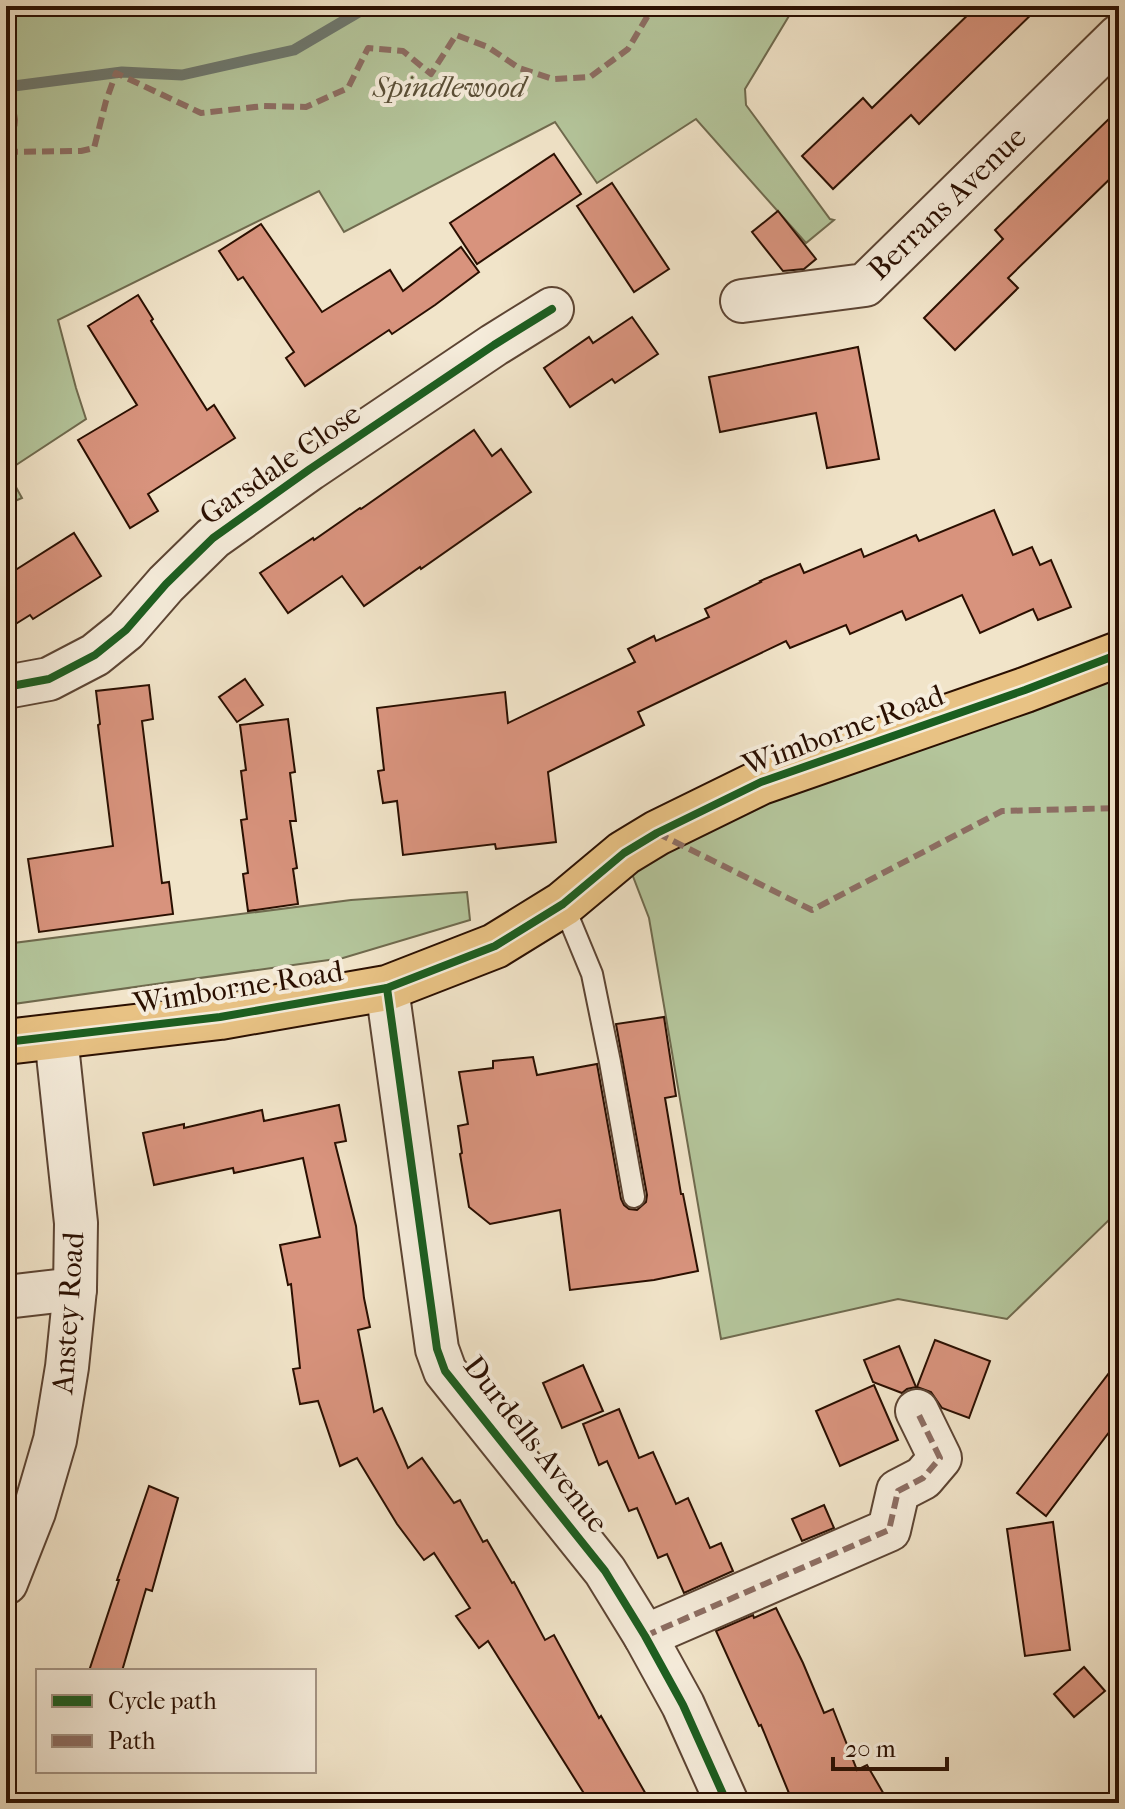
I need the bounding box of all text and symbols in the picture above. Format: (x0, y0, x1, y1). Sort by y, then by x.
park label: Spindlewood (372, 70, 529, 105)
street label: Berrans Avenue (861, 119, 1034, 287)
street label: Garsdale Close (193, 396, 367, 533)
street label: Wimborne Road (737, 678, 949, 783)
street label: Wimborne Road (130, 954, 346, 1021)
street label: Anstey Road (45, 1230, 92, 1396)
street label: Durdells Avenue (456, 1349, 615, 1540)
legend (36, 1669, 316, 1773)
text: Cycle path (108, 1687, 217, 1715)
scale bar (833, 1721, 947, 1771)
text: Path (108, 1727, 156, 1755)
text: 20 m (845, 1735, 896, 1763)

